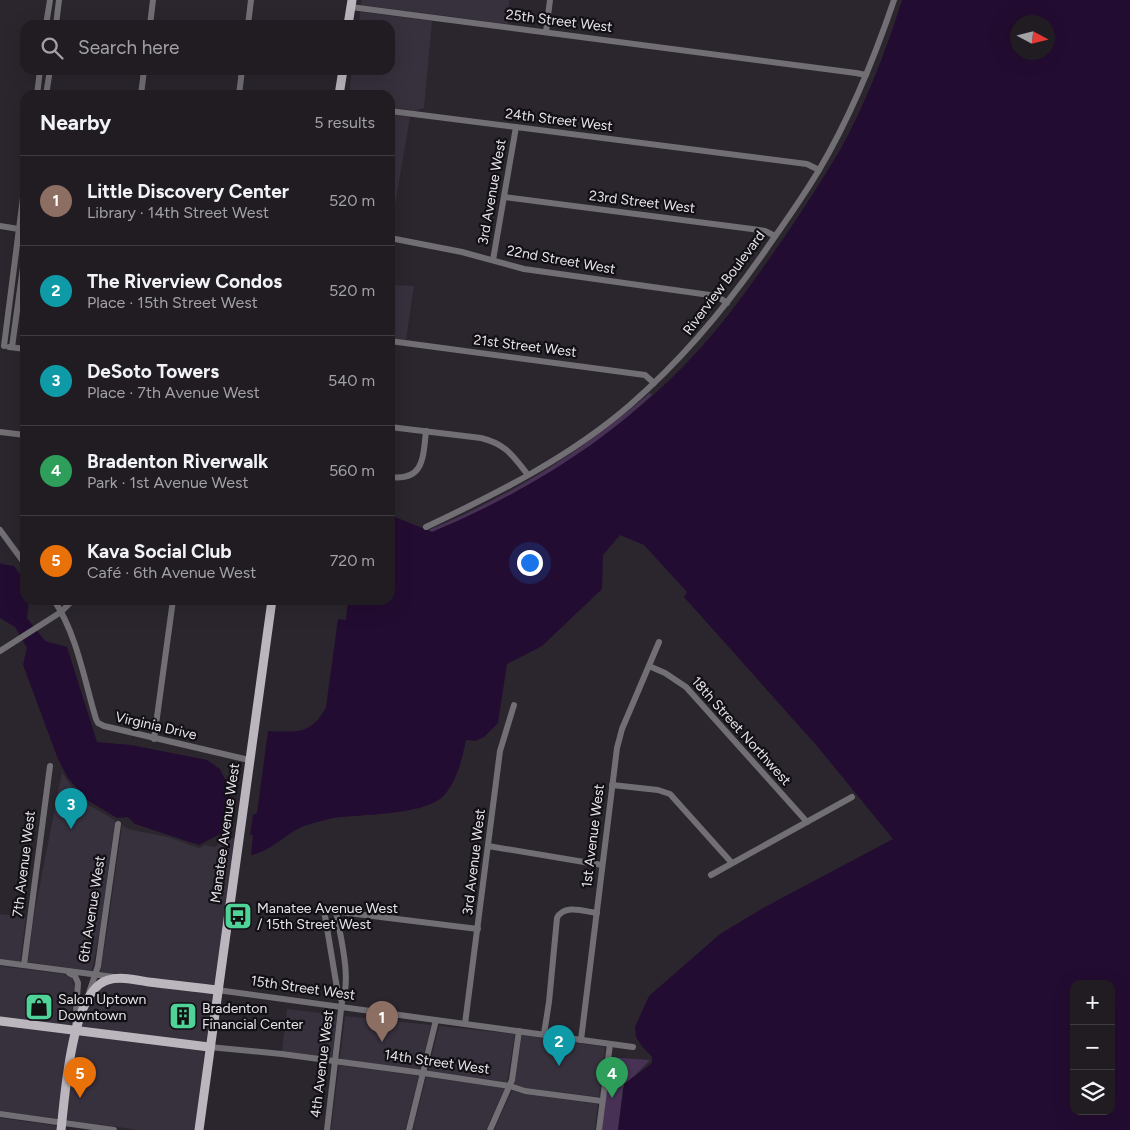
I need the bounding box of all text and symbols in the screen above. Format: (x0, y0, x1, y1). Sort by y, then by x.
street label: 25th Street West (505, 6, 613, 36)
north arrow (1010, 15, 1055, 60)
search box (20, 20, 395, 75)
icon: search (38, 34, 66, 62)
text: Search here (78, 36, 180, 59)
street label: 24th Street West (504, 105, 614, 135)
text: Nearby (40, 110, 111, 135)
text: 5 results (314, 113, 375, 132)
street label: 3rd Avenue West (474, 138, 510, 246)
text: Little Discovery Center (87, 180, 289, 203)
street label: 23rd Street West (588, 187, 696, 217)
text: 1 (53, 191, 59, 210)
text: 520 m (329, 191, 375, 210)
text: Library · 14th Street West (87, 203, 269, 222)
street label: Riverview Boulevard (679, 228, 769, 338)
street label: 22nd Street West (505, 242, 617, 278)
text: The Riverview Condos (87, 270, 282, 293)
text: 2 (51, 281, 61, 300)
text: 520 m (329, 281, 375, 300)
text: Place · 15th Street West (87, 293, 258, 312)
street label: 21st Street West (472, 331, 578, 361)
text: DeSoto Towers (87, 360, 219, 383)
text: 3 (52, 371, 60, 390)
text: 540 m (328, 371, 375, 390)
text: Place · 7th Avenue West (87, 383, 260, 402)
text: Bradenton Riverwalk (87, 450, 268, 473)
text: 4 (51, 461, 61, 480)
text: 560 m (329, 461, 375, 480)
text: Park · 1st Avenue West (87, 473, 248, 492)
text: Kava Social Club (87, 540, 232, 563)
your location (517, 550, 543, 576)
text: 5 (51, 551, 61, 570)
text: 720 m (330, 551, 375, 570)
text: Café · 6th Avenue West (87, 563, 256, 582)
street label: 18th Street Northwest (688, 673, 794, 789)
street label: Virginia Drive (114, 708, 199, 744)
street label: Manatee Avenue West (207, 762, 243, 904)
street label: 1st Avenue West (578, 783, 608, 889)
pin: 3 (55, 788, 87, 829)
street label: 3rd Avenue West (459, 808, 489, 916)
street label: 7th Avenue West (9, 810, 39, 918)
street label: 6th Avenue West (75, 855, 109, 963)
place label: Manatee Avenue West / 15th Street West (257, 900, 398, 933)
bus stop icon: Manatee Avenue West / 15th Street West (223, 901, 253, 931)
street label: 15th Street West (250, 972, 356, 1004)
map controls (1070, 980, 1115, 1115)
button: + (1070, 980, 1115, 1025)
place label: Salon Uptown Downtown (58, 991, 147, 1024)
shop icon: Salon Uptown Downtown (24, 992, 54, 1022)
place label: Bradenton Financial Center (202, 1000, 304, 1033)
building icon: Bradenton Financial Center (168, 1001, 198, 1031)
pin: 1 (366, 1001, 398, 1042)
street label: 4th Avenue West (307, 1009, 337, 1119)
pin: 2 (543, 1025, 575, 1066)
button: − (1070, 1025, 1115, 1070)
street label: 14th Street West (383, 1046, 491, 1078)
pin: 5 (64, 1057, 96, 1098)
pin: 4 (596, 1057, 628, 1098)
button: layers (1070, 1070, 1115, 1115)

